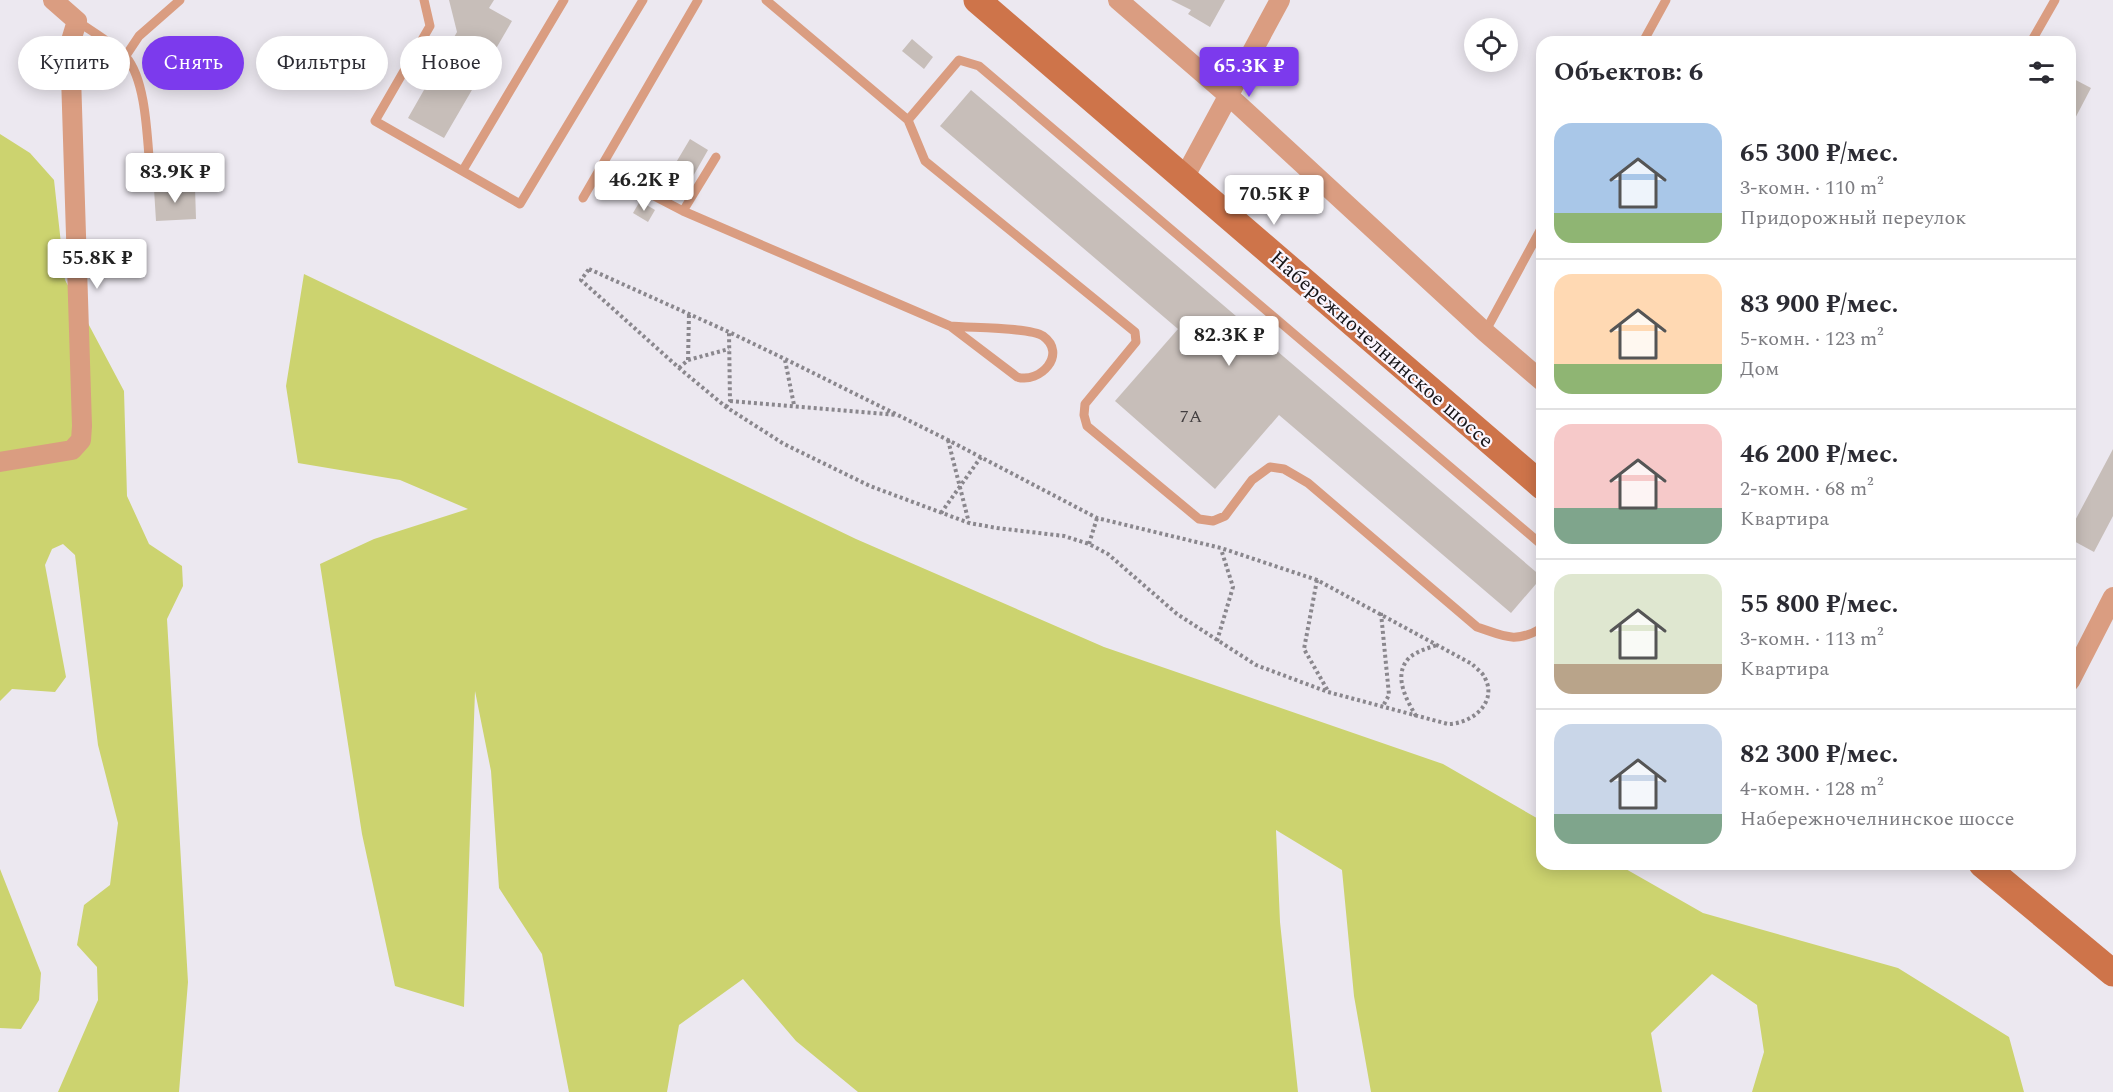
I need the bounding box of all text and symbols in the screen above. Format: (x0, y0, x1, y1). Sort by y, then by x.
map controls (1464, 18, 1518, 72)
button: locate (1464, 18, 1518, 72)
chip: Купить (18, 36, 130, 90)
chip: Снять (142, 36, 244, 90)
chip: Фильтры (256, 36, 388, 90)
chip: Новое (400, 36, 502, 90)
pin: 65.3K ₽ (1194, 47, 1304, 98)
text: 65.3K ₽ (1214, 51, 1284, 81)
text: Объектов: 6 (1554, 52, 1703, 92)
icon: filters (2025, 56, 2058, 89)
text: 65 300 ₽/мес. (1740, 133, 1899, 173)
icon: home (1602, 147, 1674, 219)
pin: 83.9K ₽ (120, 153, 230, 204)
text: 83.9K ₽ (140, 157, 210, 187)
pin: 46.2K ₽ (589, 161, 699, 212)
text: 46.2K ₽ (609, 165, 679, 195)
text: 3-комн. · 110 m² (1740, 173, 1884, 203)
pin: 70.5K ₽ (1219, 175, 1329, 226)
text: 70.5K ₽ (1239, 179, 1309, 209)
text: Придорожный переулок (1740, 203, 1967, 233)
pin: 55.8K ₽ (42, 239, 152, 290)
text: 55.8K ₽ (62, 243, 132, 273)
street label: Набережночелнинское шоссе (1262, 243, 1501, 456)
text: 83 900 ₽/мес. (1740, 284, 1899, 324)
icon: home (1602, 298, 1674, 370)
pin: 82.3K ₽ (1174, 316, 1284, 367)
text: 82.3K ₽ (1194, 320, 1264, 350)
text: 5-комн. · 123 m² (1740, 324, 1884, 354)
text: Дом (1740, 354, 1779, 384)
house number: 7А (1180, 403, 1202, 430)
text: 46 200 ₽/мес. (1740, 434, 1899, 474)
icon: home (1602, 448, 1674, 520)
text: 2-комн. · 68 m² (1740, 474, 1874, 504)
text: Квартира (1740, 504, 1829, 534)
text: 55 800 ₽/мес. (1740, 584, 1899, 624)
icon: home (1602, 598, 1674, 670)
text: 3-комн. · 113 m² (1740, 624, 1884, 654)
text: Квартира (1740, 654, 1829, 684)
text: 82 300 ₽/мес. (1740, 734, 1899, 774)
icon: home (1602, 748, 1674, 820)
text: 4-комн. · 128 m² (1740, 774, 1884, 804)
text: Набережночелнинское шоссе (1740, 804, 2014, 834)

